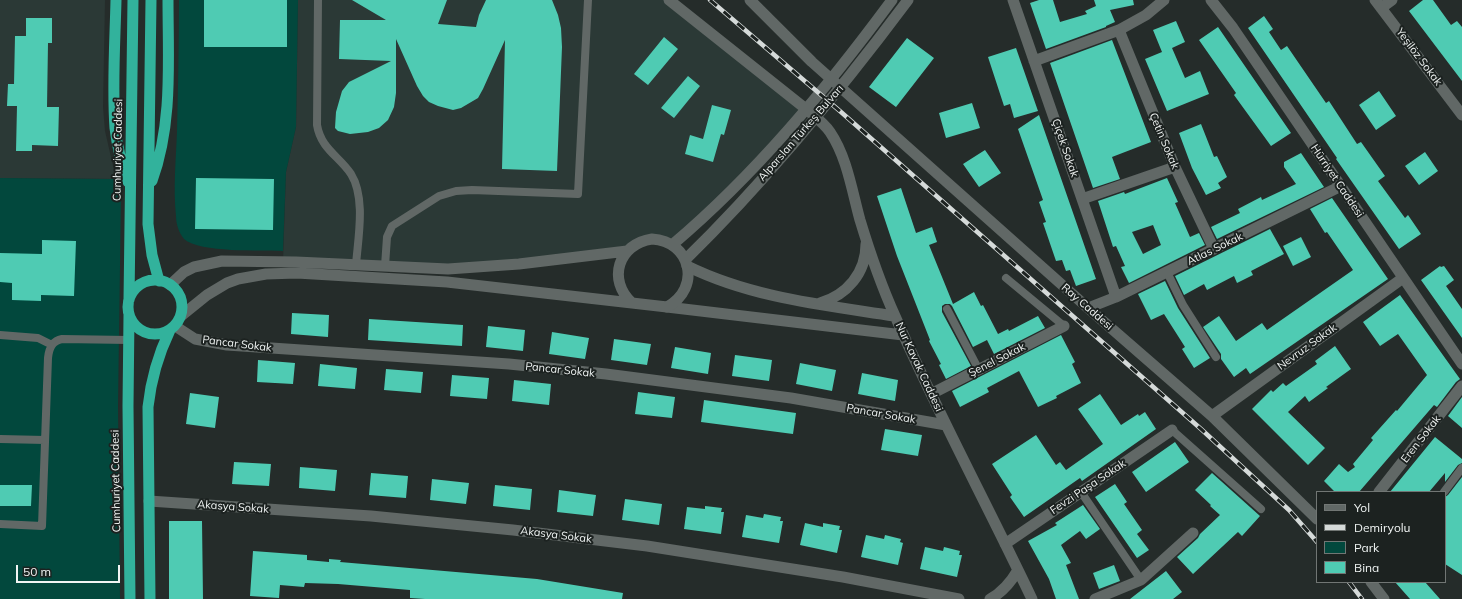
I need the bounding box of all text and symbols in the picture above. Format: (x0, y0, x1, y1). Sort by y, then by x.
street label: Yeşilöz Sokak (1393, 26, 1445, 88)
street label: Alparslan Türkeş Bulvarı (756, 82, 846, 184)
street label: Cumhuriyet Caddesi (111, 99, 125, 201)
street label: Çetin Sokak (1146, 111, 1182, 171)
street label: Çiçek Sokak (1049, 117, 1081, 179)
street label: Hürriyet Caddesi (1308, 142, 1366, 220)
street label: Atlas Sokak (1185, 230, 1245, 268)
street label: Ray Caddesi (1059, 281, 1115, 333)
street label: Nur Kavak Caddesi (893, 320, 945, 414)
street label: Nevruz Sokak (1275, 321, 1339, 373)
street label: Pancar Sokak (202, 333, 272, 355)
street label: Şenel Sokak (966, 340, 1028, 380)
street label: Pancar Sokak (525, 360, 595, 380)
street label: Pancar Sokak (845, 401, 917, 427)
street label: Eren Sokak (1398, 413, 1444, 465)
street label: Cumhuriyet Caddesi (109, 430, 123, 532)
street label: Fevzi Paşa Sokak (1048, 457, 1128, 517)
legend (1316, 491, 1446, 583)
street label: Akasya Sokak (197, 498, 269, 516)
text: Yol (1354, 500, 1370, 515)
text: Demiryolu (1354, 520, 1411, 535)
street label: Akasya Sokak (520, 524, 592, 546)
text: Park (1354, 540, 1379, 555)
scale bar (18, 557, 122, 583)
text: Bina (1354, 560, 1379, 575)
text: 50 m (23, 564, 51, 579)

